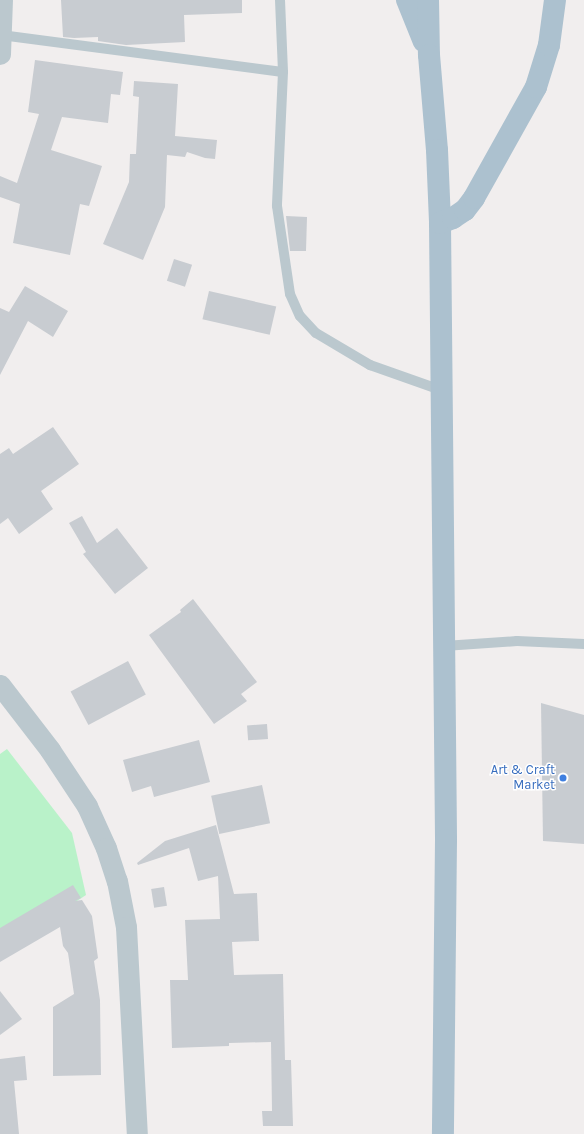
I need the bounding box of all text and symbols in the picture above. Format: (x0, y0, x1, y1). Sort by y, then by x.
place label: Art & Craft Market (491, 763, 555, 794)
marker: Art & Craft Market (558, 773, 568, 783)

